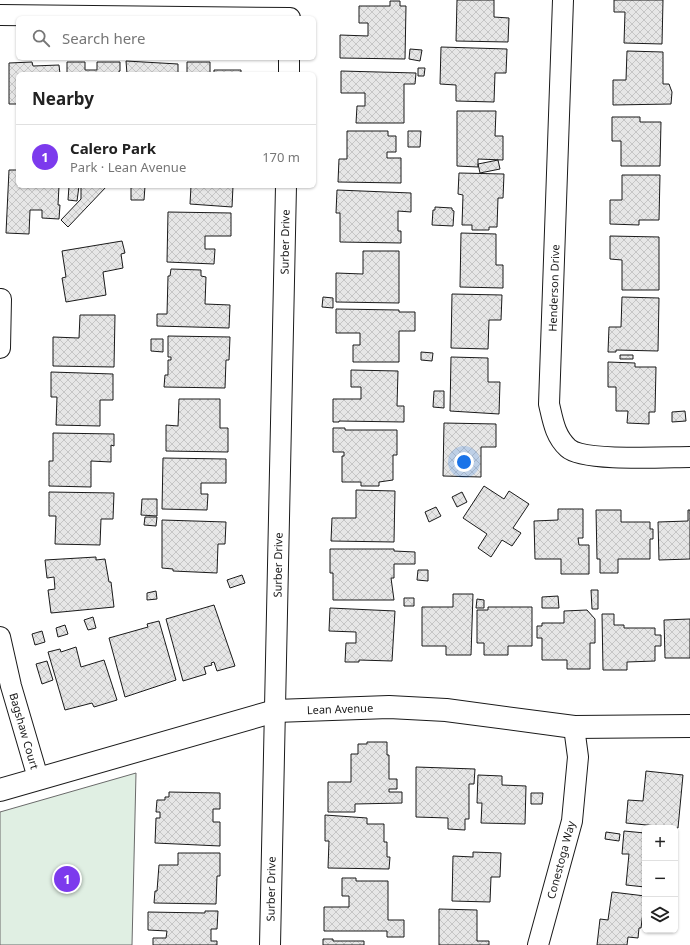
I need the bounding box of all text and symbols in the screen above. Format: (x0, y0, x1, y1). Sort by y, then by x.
search box (16, 16, 316, 60)
icon: search (30, 27, 52, 49)
text: Search here (62, 28, 145, 48)
text: Nearby (32, 87, 94, 110)
text: Calero Park (70, 138, 156, 158)
text: 1 (41, 148, 49, 166)
text: 170 m (262, 148, 300, 166)
text: Park · Lean Avenue (70, 158, 186, 176)
street label: Surber Drive (276, 209, 293, 275)
street label: Henderson Drive (544, 244, 563, 332)
your location (454, 452, 474, 472)
street label: Surber Drive (269, 532, 286, 598)
street label: Bagshaw Court (6, 691, 43, 771)
street label: Lean Avenue (307, 700, 373, 717)
street label: Conestoga Way (543, 819, 578, 900)
map controls (642, 825, 678, 933)
button: + (642, 825, 678, 861)
street label: Surber Drive (262, 856, 279, 922)
button: − (642, 861, 678, 897)
pin: 1 (54, 864, 80, 894)
button: layers (642, 897, 678, 933)

